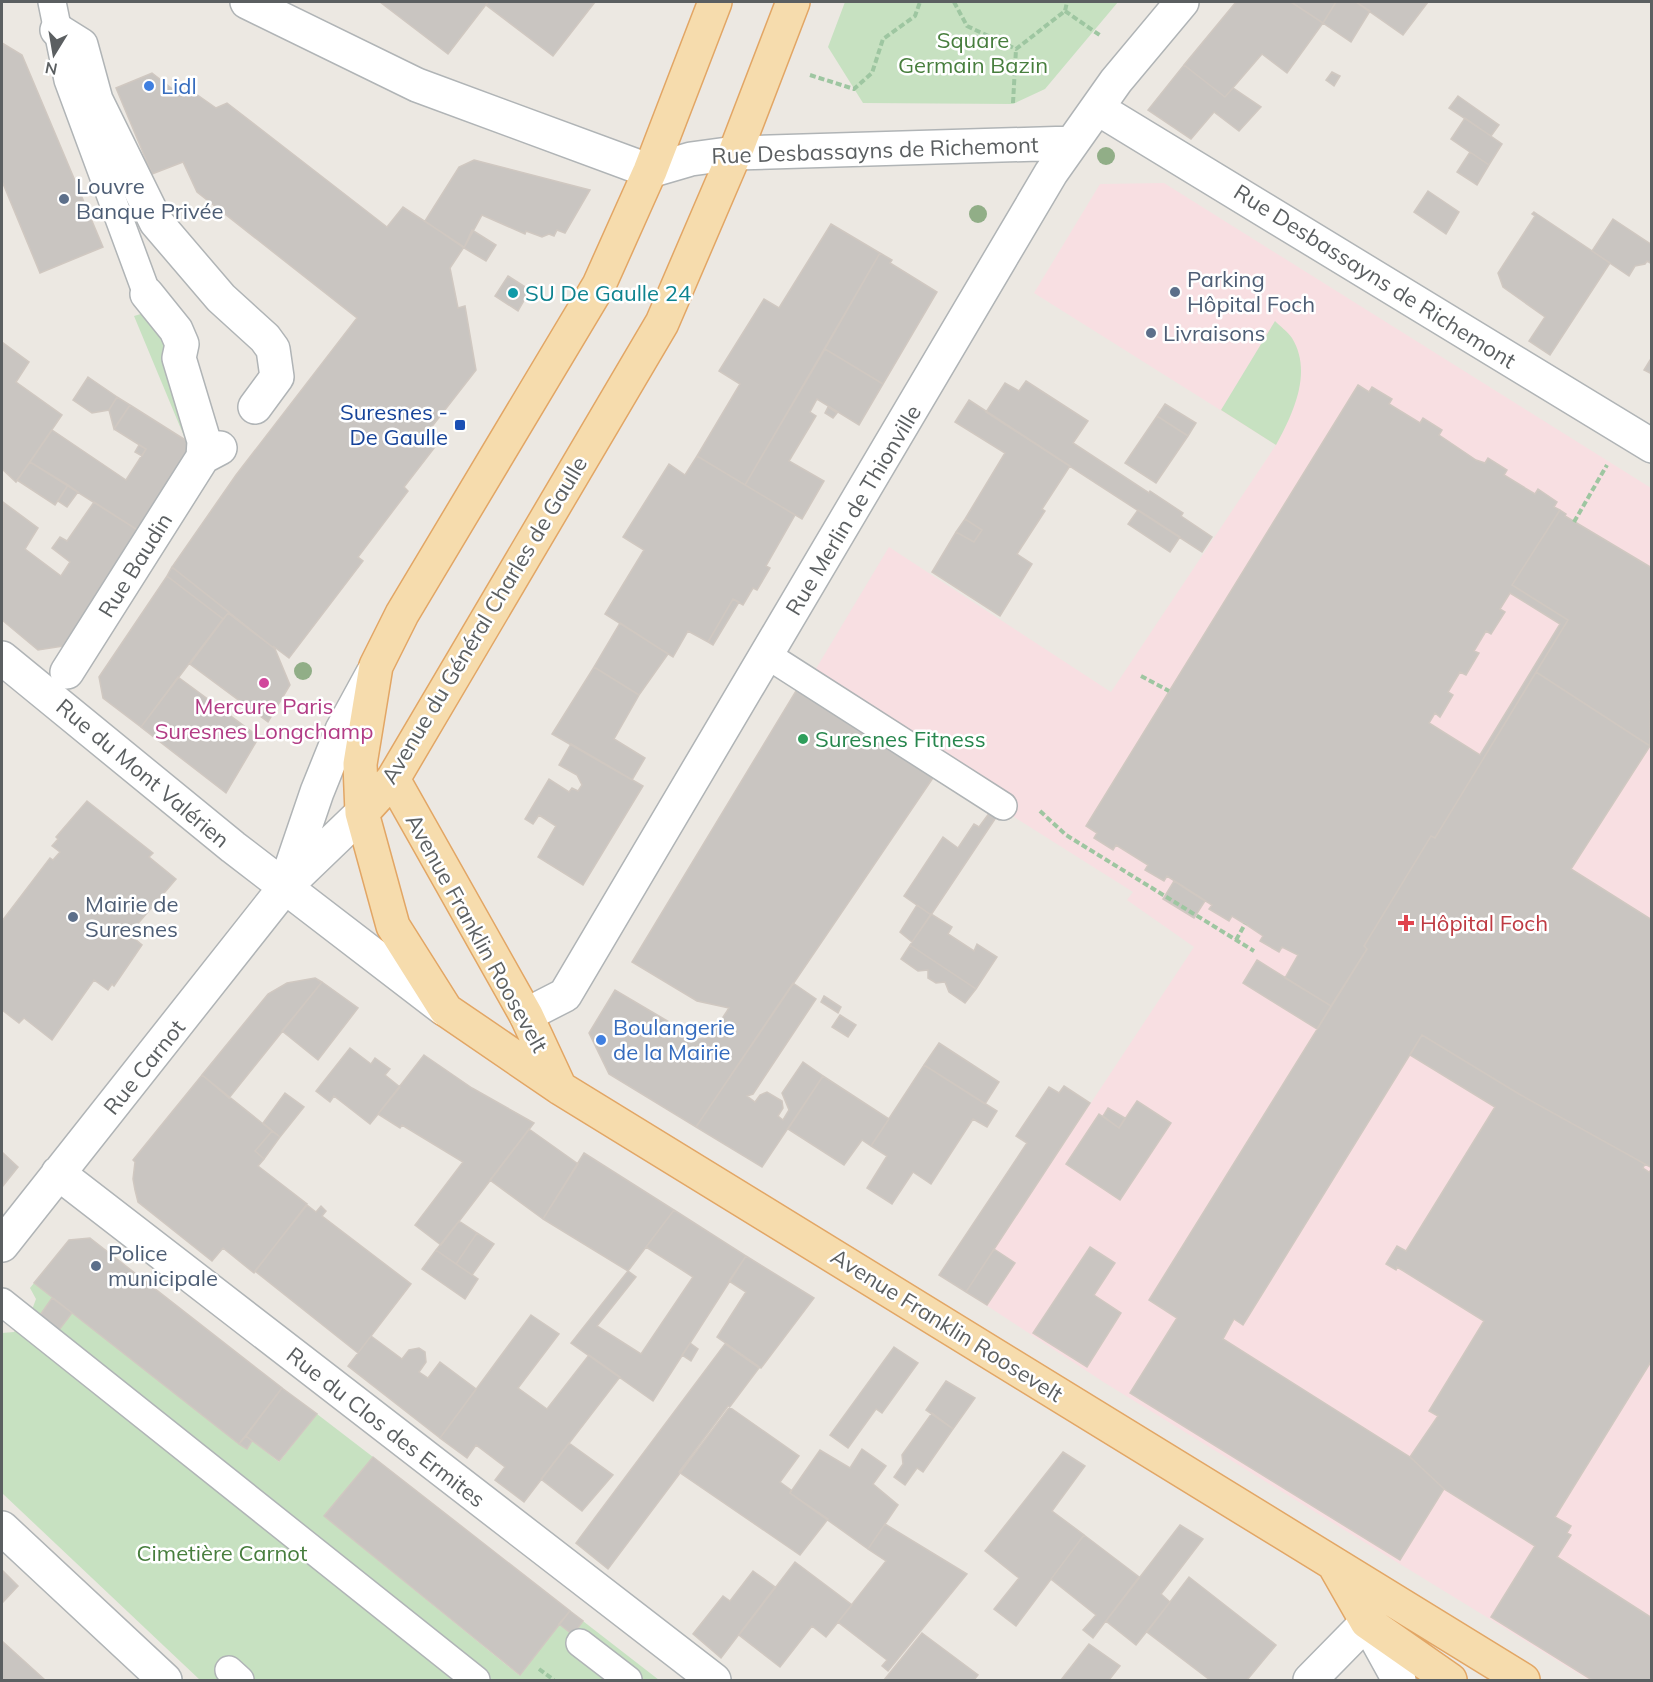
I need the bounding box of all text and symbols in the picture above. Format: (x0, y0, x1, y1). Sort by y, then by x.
north arrow (24, 24, 84, 84)
park label: Square Germain Bazin (898, 26, 1048, 79)
text: N (43, 58, 59, 80)
place label: Lidl (161, 72, 197, 100)
marker: Lidl (142, 79, 156, 93)
street label: Rue Desbassayns de Richemont (711, 130, 1039, 170)
place label: Louvre Banque Privée (76, 172, 223, 225)
street label: Rue Desbassayns de Richemont (1229, 177, 1521, 375)
marker: Louvre Banque Privée (57, 192, 71, 206)
place label: Parking Hôpital Foch (1187, 265, 1315, 318)
place label: SU De Gaulle 24 (525, 279, 691, 307)
marker: Parking Hôpital Foch (1168, 285, 1182, 299)
marker: SU De Gaulle 24 (506, 286, 520, 300)
place label: Livraisons (1163, 319, 1266, 347)
marker: Livraisons (1144, 326, 1158, 340)
place label: Suresnes - De Gaulle (340, 398, 448, 451)
street label: Rue Merlin de Thionville (779, 400, 927, 620)
marker: Suresnes - De Gaulle (453, 418, 467, 432)
street label: Avenue du Général Charles de Gaulle (375, 451, 593, 789)
street label: Rue Baudin (92, 508, 178, 622)
marker: Mercure Paris Suresnes Longchamp (257, 676, 271, 690)
street label: Rue du Mont Valérien (51, 692, 235, 854)
place label: Mercure Paris Suresnes Longchamp (155, 692, 373, 745)
place label: Suresnes Fitness (815, 725, 986, 753)
marker: Suresnes Fitness (796, 732, 810, 746)
street label: Avenue Franklin Roosevelt (400, 809, 554, 1057)
place label: Mairie de Suresnes (85, 890, 178, 943)
place label: Hôpital Foch (1420, 909, 1548, 937)
marker: Mairie de Suresnes (66, 910, 80, 924)
marker: Hôpital Foch (1397, 914, 1415, 932)
street label: Rue Carnot (97, 1013, 191, 1120)
place label: Boulangerie de la Mairie (613, 1013, 735, 1066)
marker: Boulangerie de la Mairie (594, 1033, 608, 1047)
place label: Police municipale (108, 1239, 218, 1292)
street label: Avenue Franklin Roosevelt (826, 1242, 1068, 1408)
marker: Police municipale (89, 1259, 103, 1273)
street label: Rue du Clos des Ermites (281, 1341, 491, 1513)
park label: Cimetière Carnot (137, 1539, 308, 1567)

